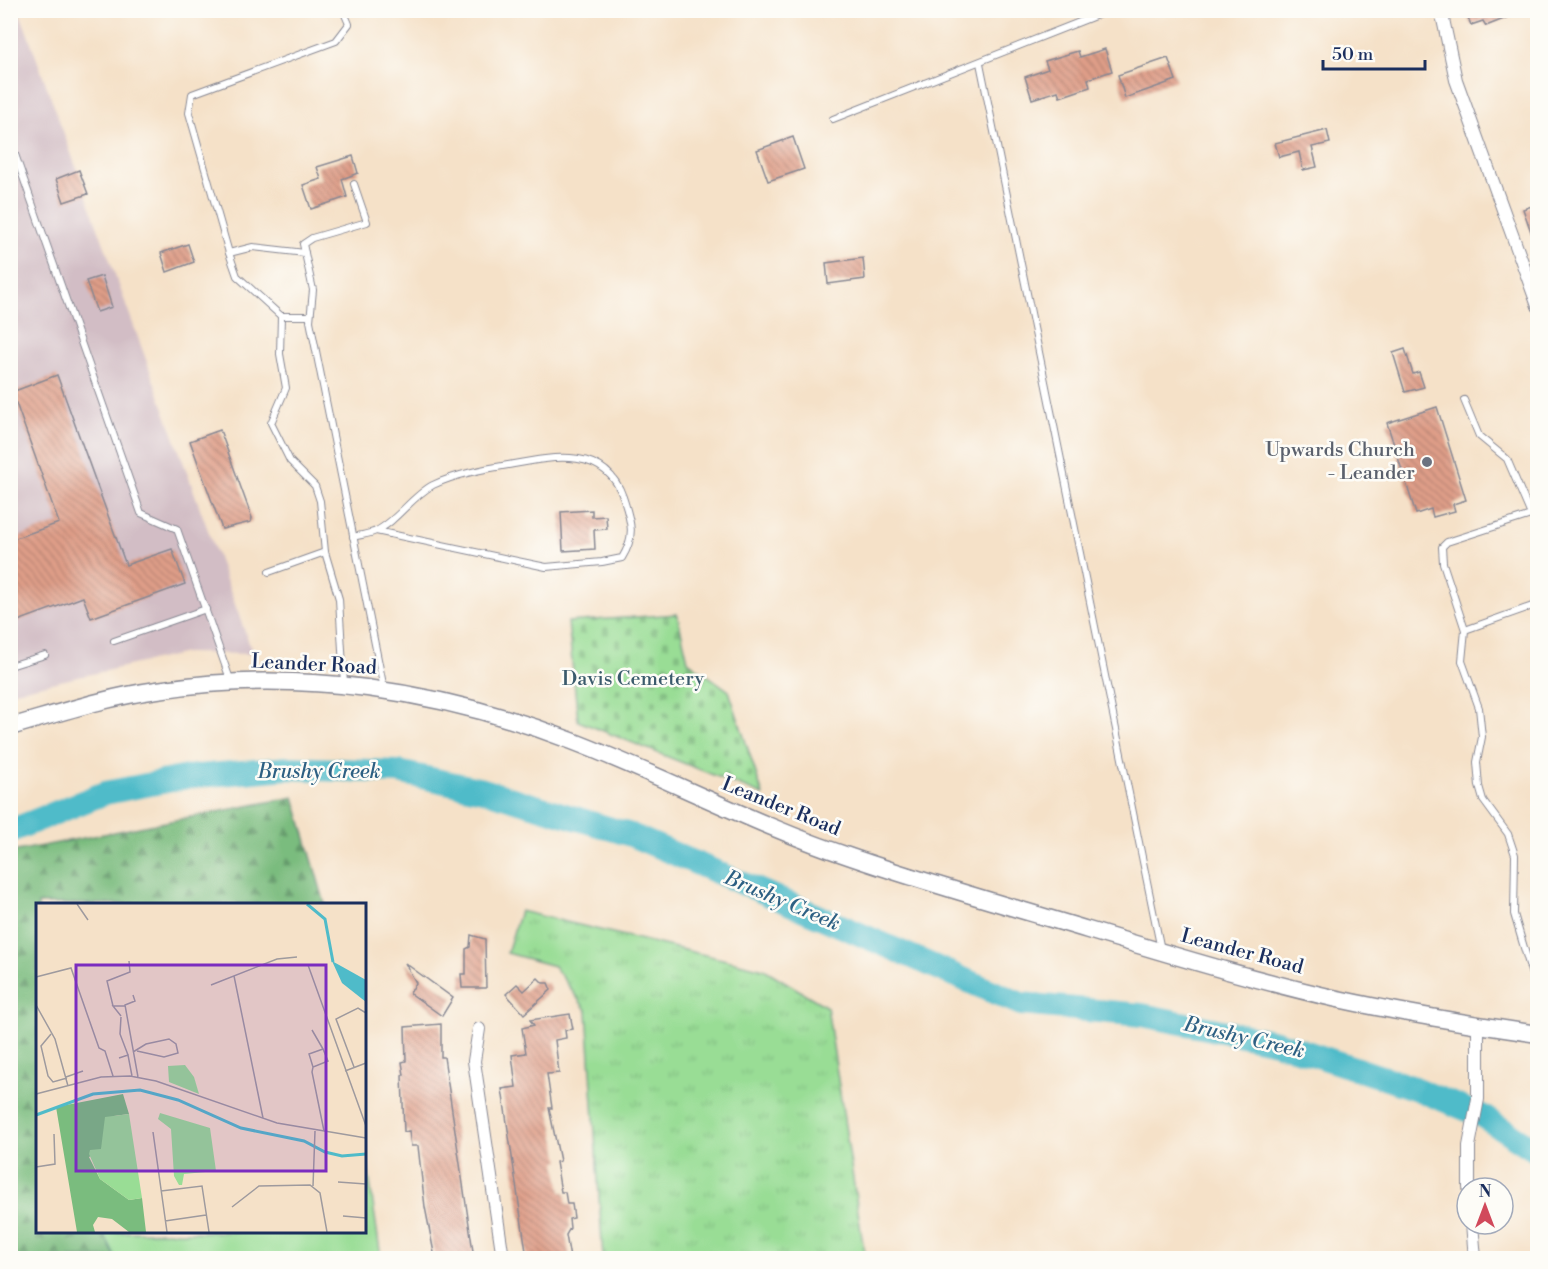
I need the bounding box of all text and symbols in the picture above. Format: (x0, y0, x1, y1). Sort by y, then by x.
scale bar (1323, 33, 1425, 71)
text: 50 m (1332, 43, 1374, 66)
place label: Upwards Church - Leander (1265, 438, 1415, 486)
marker: Upwards Church - Leander (1420, 455, 1434, 469)
street label: Leander Road (250, 649, 378, 681)
park label: Davis Cemetery (562, 667, 705, 692)
water label: Brushy Creek (256, 759, 381, 785)
street label: Leander Road (718, 772, 845, 842)
water label: Brushy Creek (719, 865, 844, 937)
inset map (36, 903, 366, 1233)
street label: Leander Road (1178, 924, 1307, 981)
water label: Brushy Creek (1180, 1011, 1307, 1065)
north arrow (1455, 1176, 1515, 1236)
text: N (1479, 1182, 1492, 1202)

